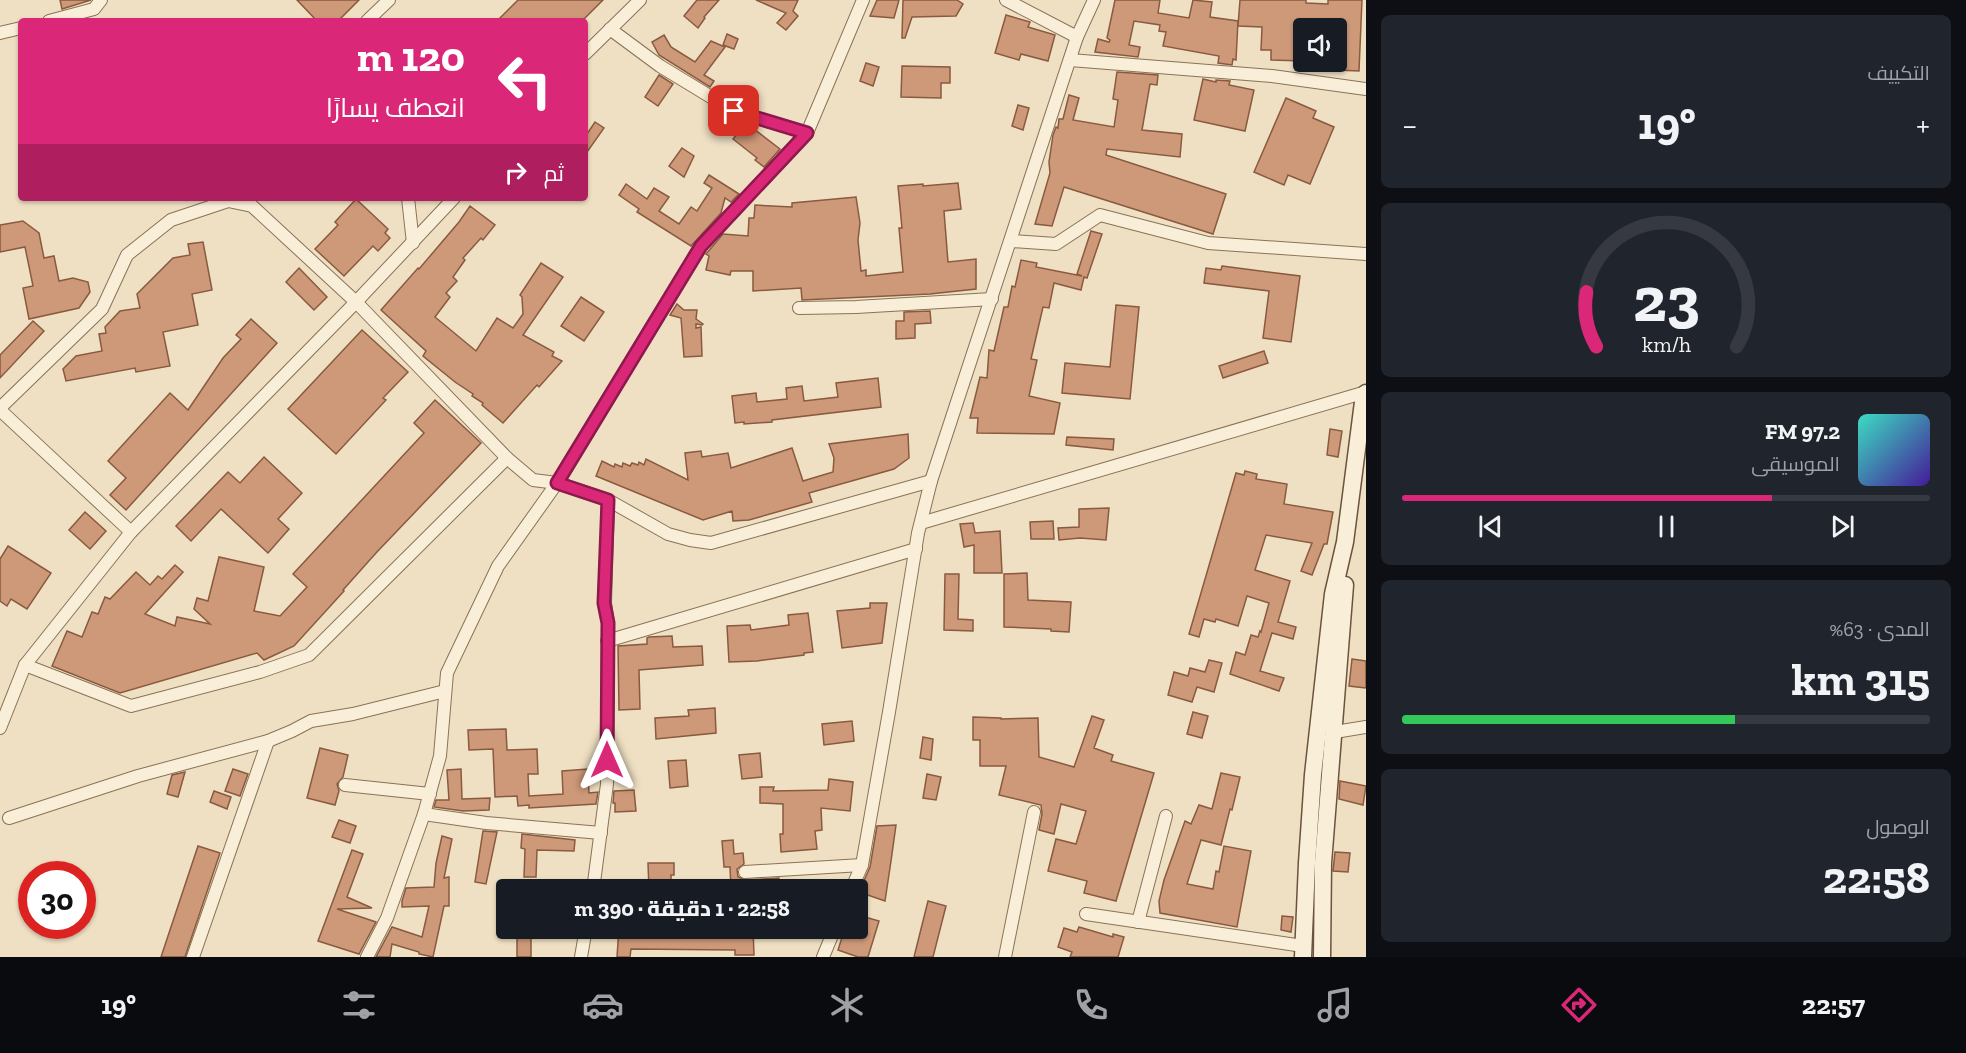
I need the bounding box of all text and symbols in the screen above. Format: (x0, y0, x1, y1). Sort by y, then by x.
map controls (1293, 18, 1347, 72)
button: sound (1293, 18, 1347, 72)
text: 120 m (357, 31, 465, 82)
icon: left (486, 42, 564, 120)
text: التكييف (1867, 61, 1930, 85)
pin (708, 85, 759, 136)
text: انعطف يسارًا (326, 92, 465, 124)
icon: arrive (717, 94, 750, 127)
text: 19° (1638, 97, 1696, 151)
text: − (1402, 105, 1417, 144)
text: + (1916, 105, 1930, 144)
icon: right (499, 156, 532, 189)
text: ثم (544, 160, 564, 187)
text: 23 (1633, 262, 1699, 337)
text: km/h (1642, 333, 1690, 358)
text: 97.2 FM (1765, 418, 1840, 445)
text: الموسيقى (1751, 452, 1840, 476)
icon: previous (1474, 510, 1507, 543)
icon: pause (1650, 510, 1683, 543)
icon: next (1826, 510, 1859, 543)
text: المدى · 63% (1829, 617, 1930, 641)
text: 315 km (1792, 653, 1930, 707)
position arrow (575, 728, 639, 792)
text: الوصول (1866, 815, 1930, 839)
text: 22:58 (1823, 851, 1930, 905)
speed limit sign: 30 (18, 861, 96, 939)
text: 22:58 · 1 دقيقة · 390 m (574, 895, 790, 922)
icon: filters (338, 984, 380, 1026)
icon: car (582, 984, 624, 1026)
icon: climate (826, 984, 868, 1026)
icon: phone (1070, 984, 1112, 1026)
icon: music (1314, 984, 1356, 1026)
icon: directions (1558, 984, 1600, 1026)
text: 19° (101, 989, 136, 1021)
text: 22:57 (1802, 989, 1865, 1021)

